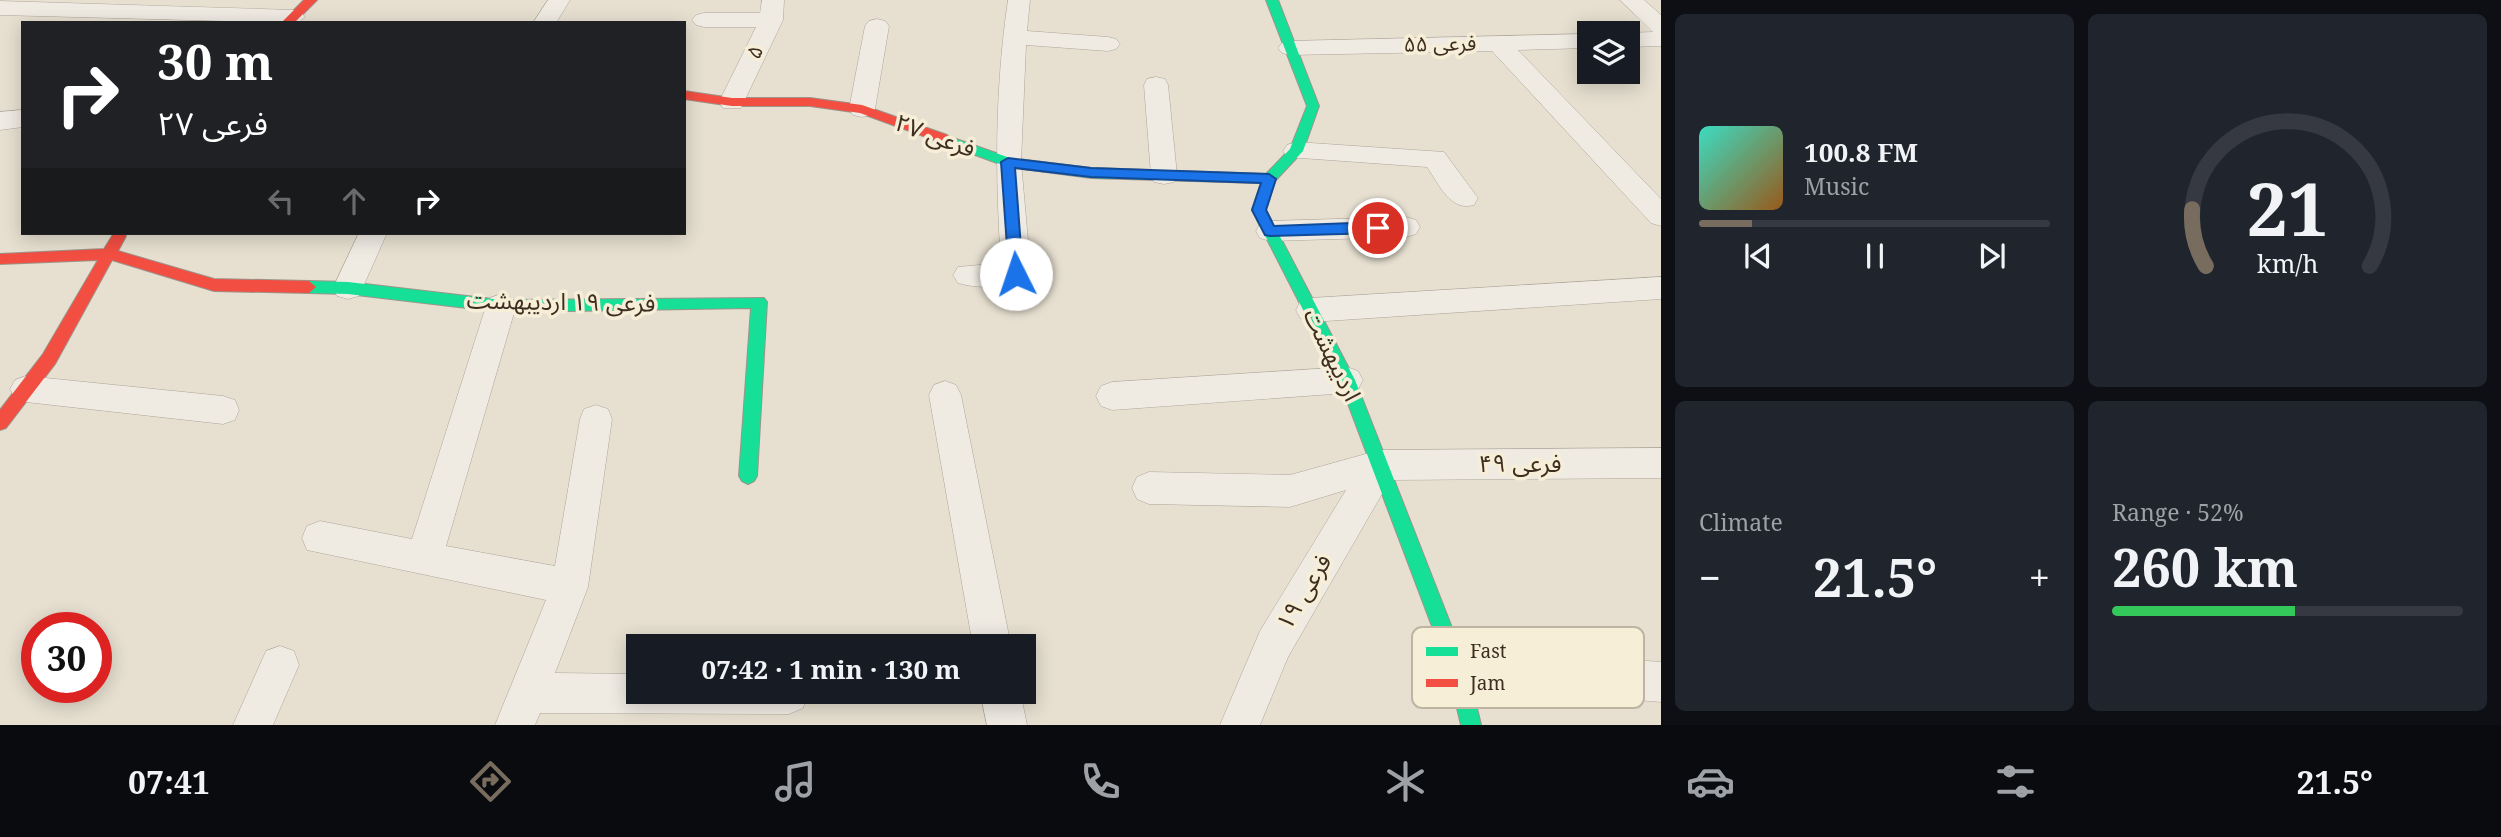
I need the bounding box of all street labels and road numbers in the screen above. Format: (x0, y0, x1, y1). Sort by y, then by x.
street label: فرعی ۵۵ (1403, 28, 1477, 58)
street label: ۵ (739, 40, 769, 63)
street label: فرعی ۲۷ (891, 105, 980, 164)
street label: فرعی ۱۹ اردیبهشت (466, 282, 656, 319)
street label: اردیبهشت (1297, 302, 1370, 406)
street label: فرعی ۴۹ (1478, 446, 1562, 479)
street label: فرعی ۱۹ (1267, 547, 1338, 635)

